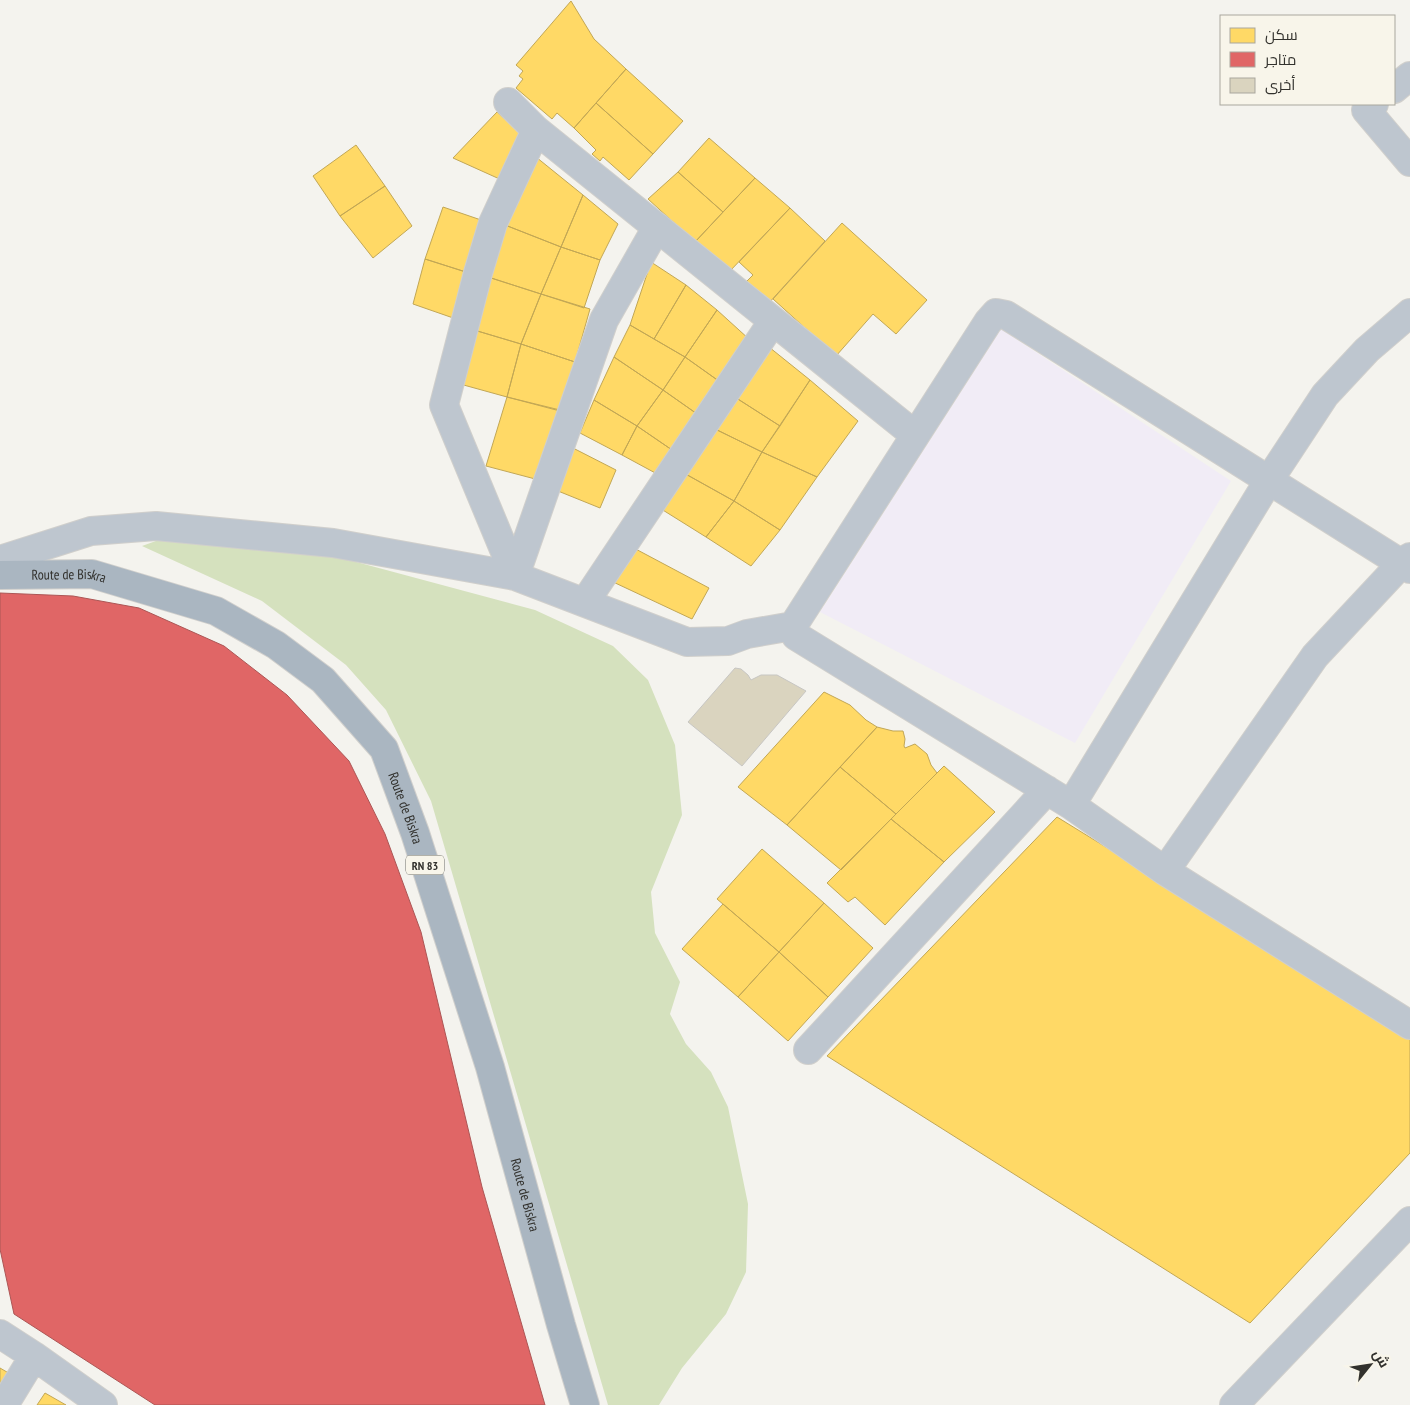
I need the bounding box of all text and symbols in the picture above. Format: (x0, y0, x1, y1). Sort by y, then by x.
legend (1220, 15, 1395, 105)
text: سكن (1265, 25, 1298, 45)
text: متاجر (1264, 50, 1296, 69)
text: أخرى (1265, 75, 1295, 95)
street label: Route de Biskra (31, 565, 108, 587)
street label: Route de Biskra (384, 770, 427, 846)
road number: RN 83 (406, 856, 444, 874)
street label: Route de Biskra (507, 1156, 544, 1233)
north arrow (1345, 1340, 1395, 1390)
text: ش (1369, 1346, 1394, 1371)

